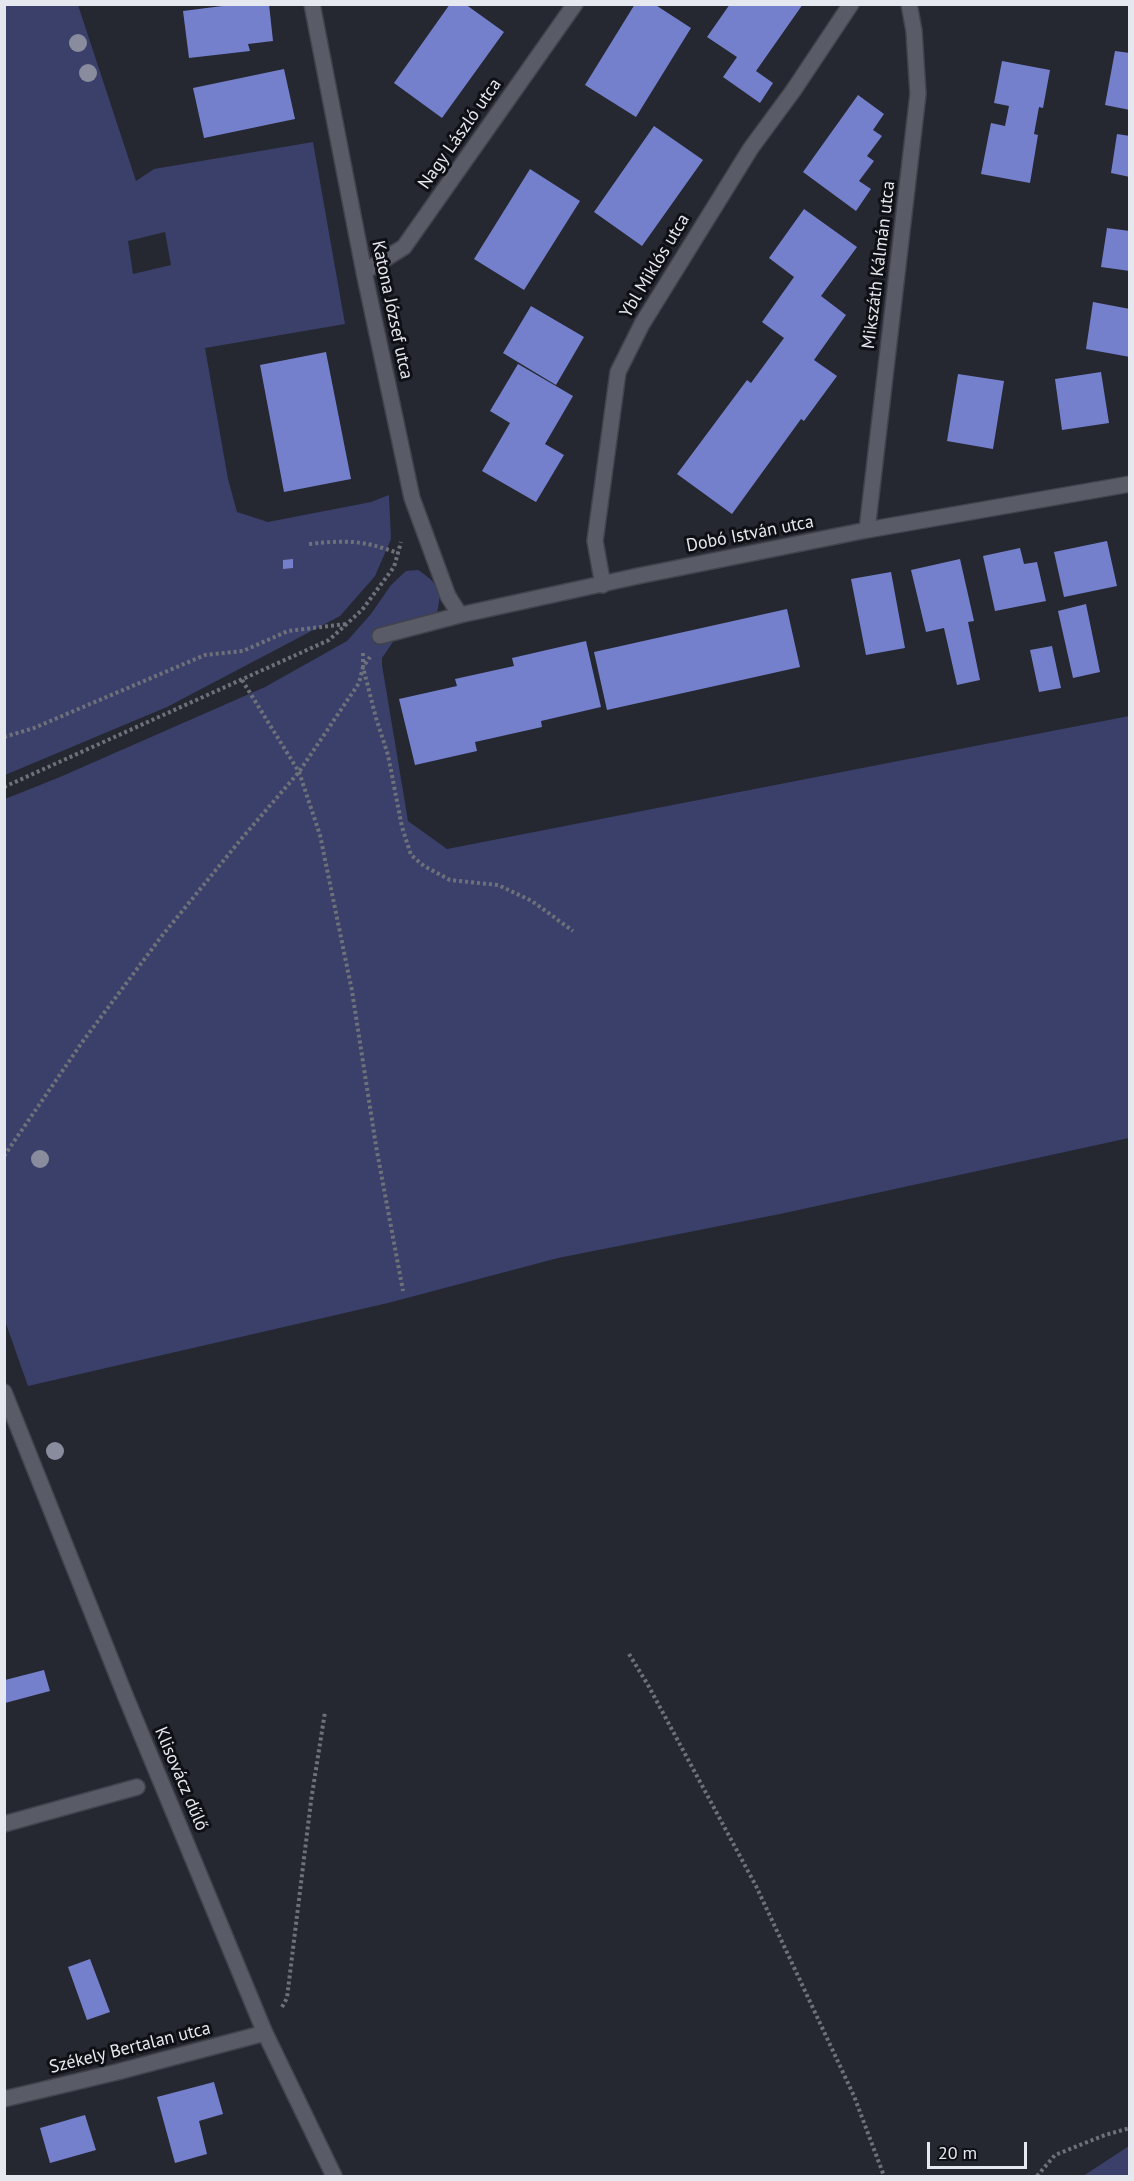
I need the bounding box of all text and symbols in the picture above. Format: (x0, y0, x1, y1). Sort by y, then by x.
street label: Nagy László utca (414, 75, 506, 193)
street label: Mikszáth Kálmán utca (858, 180, 900, 350)
street label: Ybl Miklós utca (615, 210, 695, 322)
street label: Katona József utca (367, 239, 417, 381)
street label: Dobó István utca (684, 511, 816, 557)
street label: Klisovácz dűlő (149, 1724, 213, 1834)
street label: Székely Bertalan utca (47, 2018, 213, 2078)
scale bar (930, 2130, 1030, 2168)
text: 20 m (938, 2141, 977, 2164)

